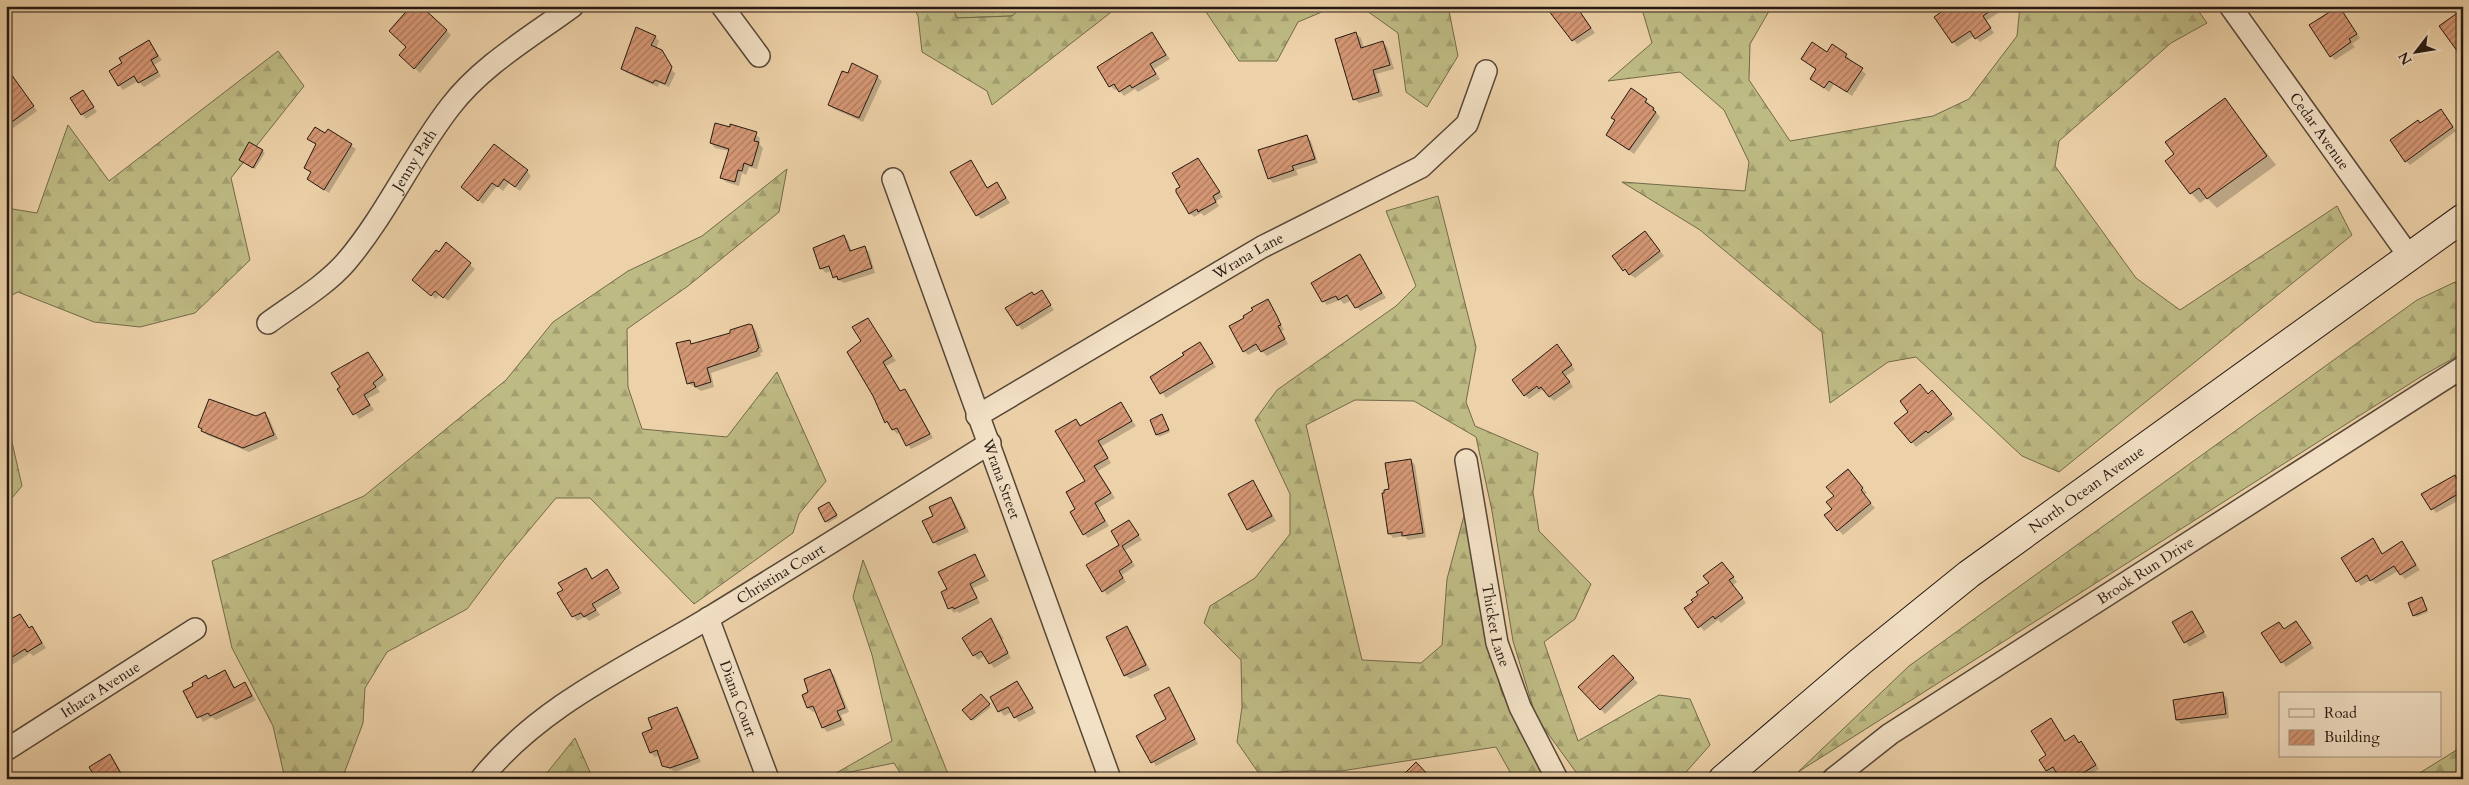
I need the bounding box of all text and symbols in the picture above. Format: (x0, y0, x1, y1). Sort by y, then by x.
north arrow (2392, 28, 2442, 78)
text: N (2394, 48, 2417, 69)
street label: Cedar Avenue (2285, 88, 2354, 174)
street label: Jenny Path (387, 125, 442, 197)
street label: Wrana Lane (1208, 228, 1287, 284)
street label: Wrana Street (978, 435, 1025, 522)
street label: North Ocean Avenue (2025, 441, 2148, 538)
street label: Brook Run Drive (2093, 532, 2198, 609)
street label: Christina Court (733, 539, 829, 609)
street label: Thicket Lane (1477, 582, 1515, 670)
street label: Ithaca Avenue (57, 657, 144, 722)
street label: Diana Court (715, 658, 761, 740)
legend (2279, 692, 2442, 758)
text: Road (2324, 703, 2357, 723)
text: Building (2324, 727, 2380, 747)

